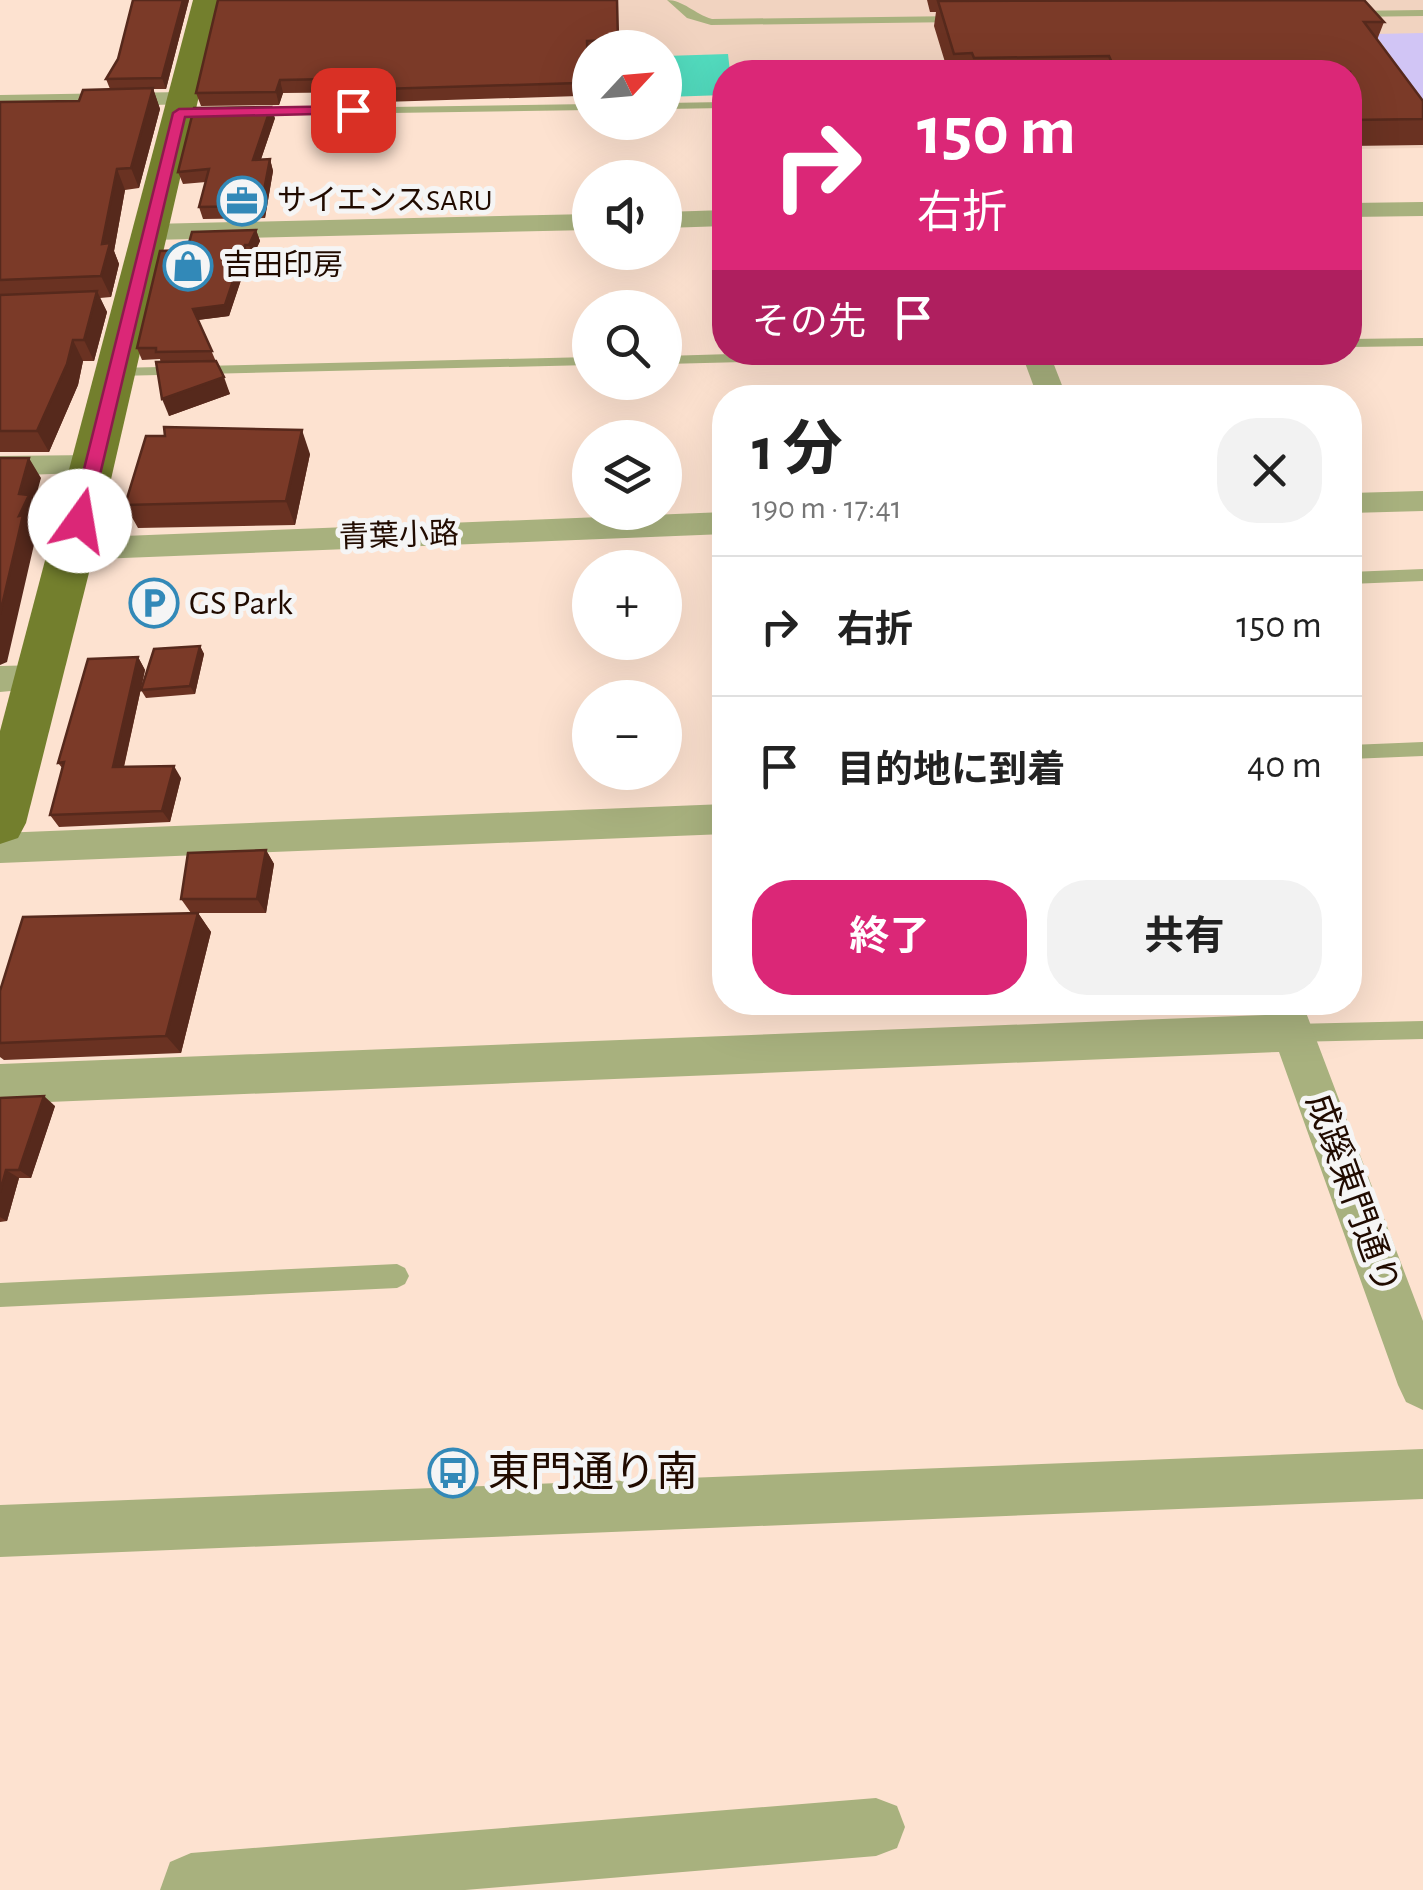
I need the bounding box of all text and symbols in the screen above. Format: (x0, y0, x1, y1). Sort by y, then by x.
north arrow (572, 30, 682, 140)
map controls (572, 30, 682, 790)
pin (311, 68, 396, 153)
icon: arrive (326, 83, 381, 138)
text: 150 m (917, 97, 1076, 167)
icon: right (752, 100, 882, 230)
button: sound (572, 160, 682, 270)
office icon: サイエンスSARU (216, 175, 268, 227)
place label: サイエンスSARU (277, 186, 492, 216)
text: 右折 (917, 191, 1007, 236)
shop icon: 吉田印房 (162, 240, 214, 292)
place label: 吉田印房 (223, 249, 343, 281)
button: search (572, 290, 682, 400)
icon: arrive (886, 290, 941, 345)
text: その先 (752, 304, 866, 342)
button: close (1217, 418, 1322, 523)
button: layers (572, 420, 682, 530)
text: 1 分 (752, 421, 843, 481)
position arrow (28, 469, 132, 573)
text: 190 m · 17:41 (752, 492, 902, 524)
street label: 青葉小路 (338, 517, 459, 553)
button: + (572, 550, 682, 660)
parking icon: GS Park (128, 577, 180, 629)
place label: GS Park (189, 586, 293, 621)
icon: right (752, 599, 807, 654)
text: 150 m (1236, 607, 1322, 645)
text: 右折 (837, 612, 913, 650)
button: − (572, 680, 682, 790)
icon: arrive (752, 739, 807, 794)
text: 40 m (1247, 747, 1322, 785)
text: 目的地に到着 (837, 752, 1065, 790)
button: 終了 (752, 880, 1027, 995)
button: 共有 (1047, 880, 1322, 995)
street label: 成蹊東門通り (1300, 1089, 1406, 1299)
bus stop icon: 東門通り南 (427, 1447, 479, 1499)
place label: 東門通り南 (488, 1450, 698, 1494)

